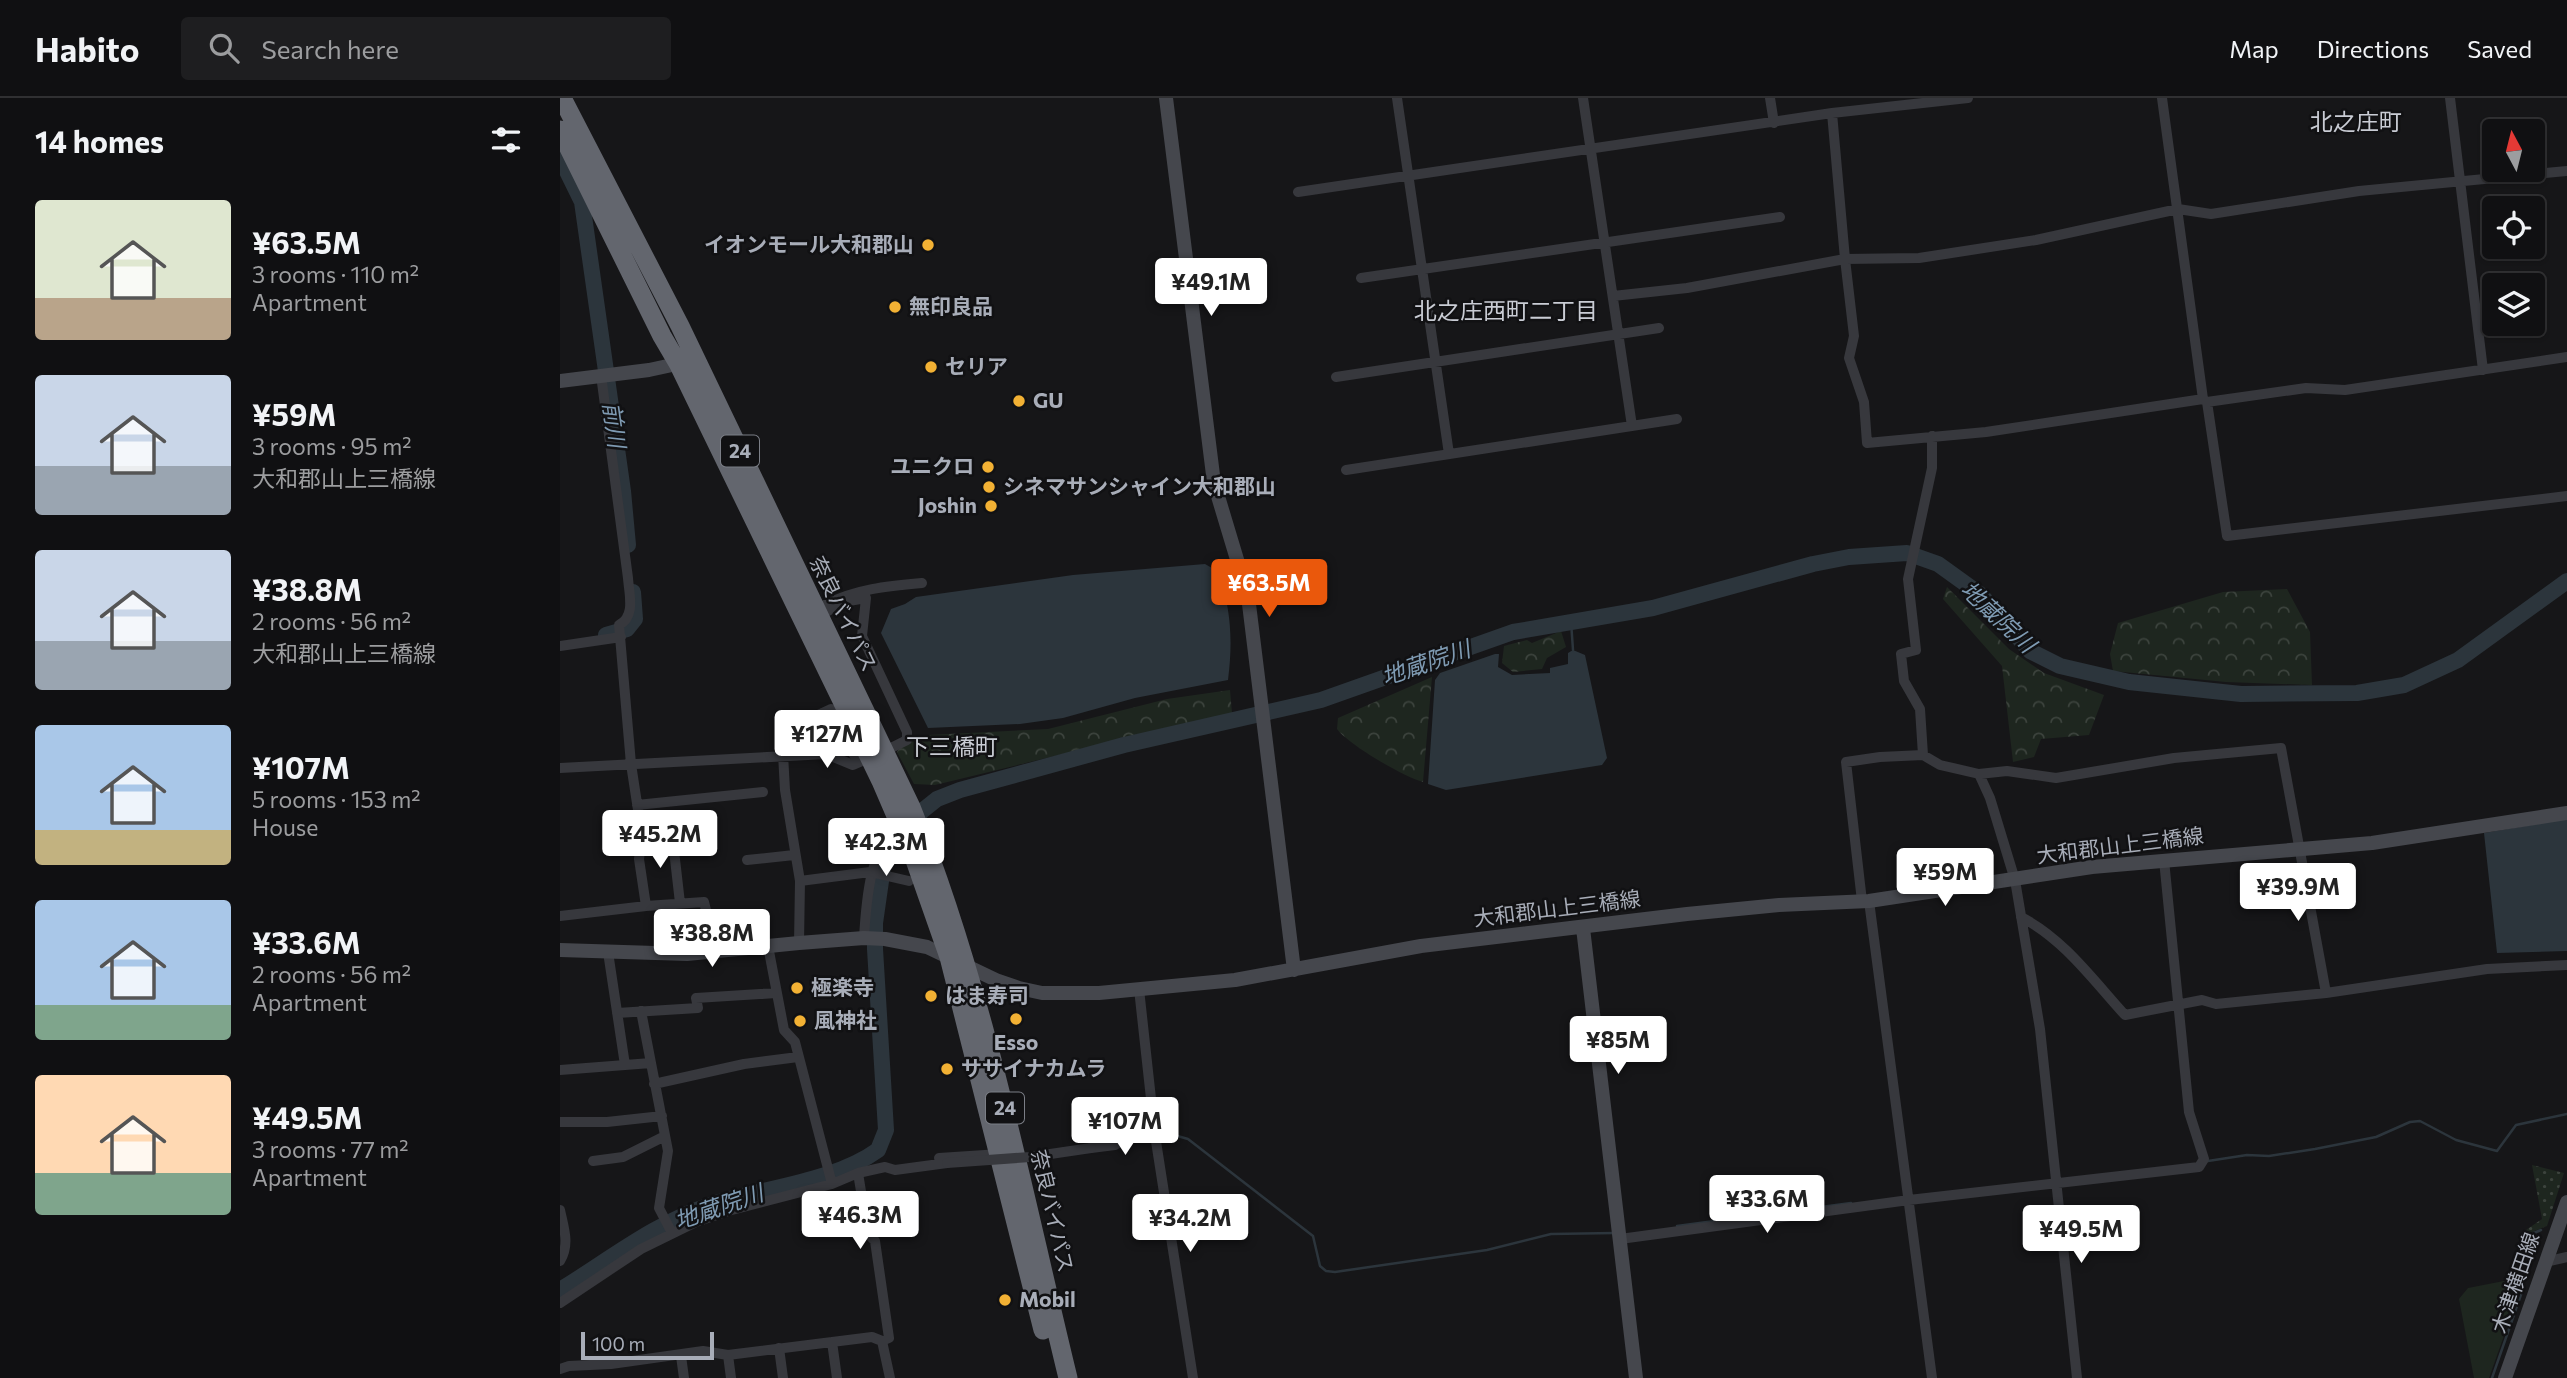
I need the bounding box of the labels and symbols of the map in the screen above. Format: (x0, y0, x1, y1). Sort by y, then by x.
district label: 北之庄町 (2310, 107, 2402, 135)
north arrow (2482, 119, 2544, 182)
place label: イオンモール大和郡山 (704, 231, 914, 256)
marker: イオンモール大和郡山 (920, 237, 936, 253)
pin: ¥49.1M (1154, 258, 1268, 318)
place label: 無印良品 (909, 293, 993, 318)
district label: 北之庄西町二丁目 (1414, 296, 1598, 324)
marker: 無印良品 (887, 299, 903, 315)
place label: セリア (945, 353, 1008, 378)
marker: セリア (923, 359, 939, 375)
place label: GU (1033, 387, 1064, 412)
marker: GU (1011, 393, 1027, 409)
water label: 前川 (598, 400, 632, 453)
road number: 24 (721, 436, 759, 466)
place label: ユニクロ (890, 453, 974, 478)
marker: ユニクロ (980, 459, 996, 475)
place label: シネマサンシャイン大和郡山 (1003, 473, 1276, 498)
marker: シネマサンシャイン大和郡山 (981, 479, 997, 495)
place label: Joshin (918, 492, 977, 517)
marker: Joshin (983, 498, 999, 514)
street label: 奈良バイパス (806, 551, 883, 675)
pin: ¥63.5M (1212, 560, 1326, 619)
water label: 地蔵院川 (1955, 575, 2044, 660)
water label: 地蔵院川 (1378, 633, 1477, 690)
pin: ¥127M (778, 710, 876, 770)
district label: 下三橋町 (906, 732, 998, 760)
pin: ¥45.2M (603, 810, 717, 870)
pin: ¥42.3M (829, 818, 943, 878)
street label: 大和郡山上三橋線 (2035, 822, 2205, 867)
pin: ¥59M (1904, 848, 1986, 908)
pin: ¥39.9M (2241, 864, 2355, 923)
street label: 大和郡山上三橋線 (1472, 885, 1642, 930)
pin: ¥38.8M (655, 910, 769, 969)
place label: 極楽寺 (811, 974, 874, 999)
marker: 極楽寺 (789, 980, 805, 996)
place label: はま寿司 (945, 982, 1029, 1007)
marker: はま寿司 (923, 988, 939, 1004)
place label: 風神社 (814, 1007, 877, 1032)
marker: Esso (1008, 1011, 1024, 1027)
marker: 風神社 (792, 1013, 808, 1029)
pin: ¥85M (1577, 1016, 1659, 1076)
place label: Esso (994, 1029, 1038, 1054)
place label: ササイナカムラ (961, 1055, 1107, 1080)
marker: ササイナカムラ (939, 1061, 955, 1077)
road number: 24 (986, 1092, 1024, 1124)
pin: ¥107M (1076, 1098, 1174, 1157)
street label: 奈良バイパス (1027, 1147, 1080, 1275)
pin: ¥33.6M (1710, 1176, 1824, 1235)
water label: 地蔵院川 (671, 1177, 770, 1234)
pin: ¥46.3M (803, 1192, 917, 1251)
pin: ¥34.2M (1133, 1194, 1247, 1254)
pin: ¥49.5M (2024, 1206, 2138, 1265)
street label: 木津横田線 (2486, 1229, 2543, 1336)
place label: Mobil (1019, 1286, 1076, 1311)
marker: Mobil (997, 1292, 1013, 1308)
scale bar (581, 1329, 714, 1361)

